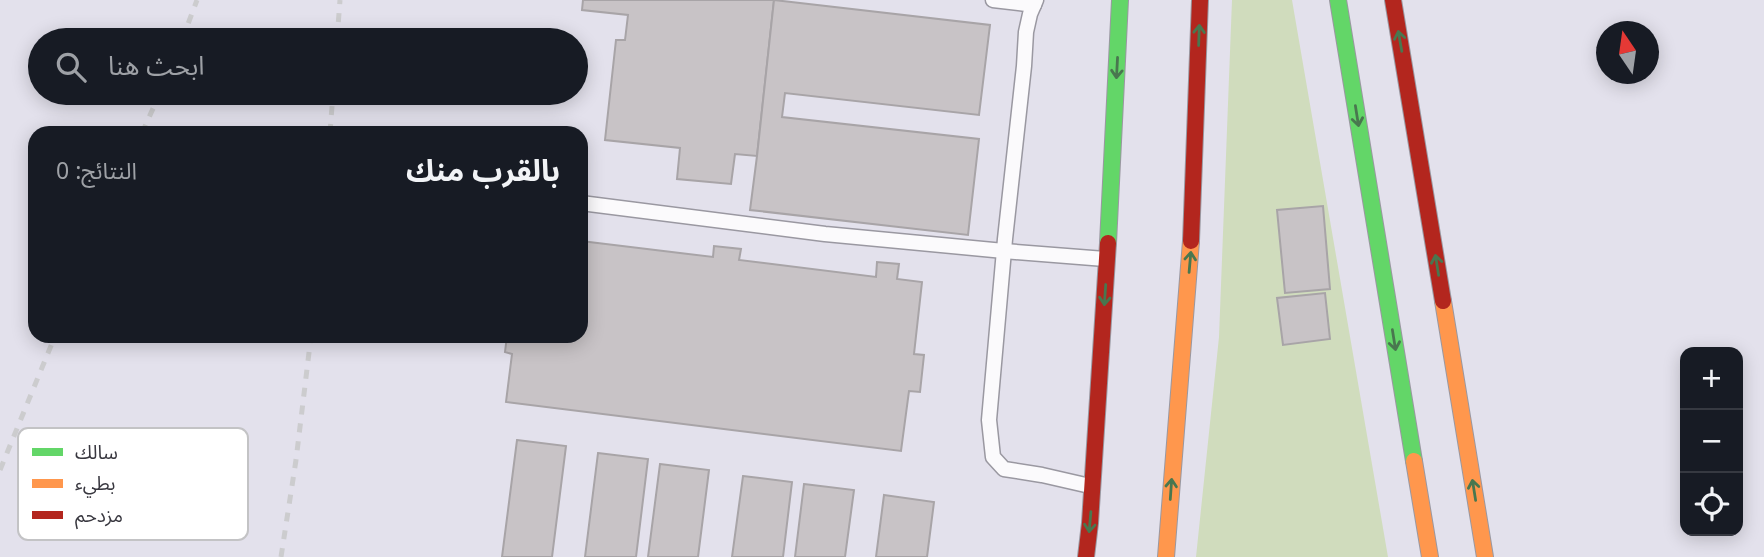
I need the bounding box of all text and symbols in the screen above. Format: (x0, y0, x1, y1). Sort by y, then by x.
north arrow (1596, 21, 1659, 84)
one-way arrow (1192, 24, 1205, 47)
search box (28, 28, 588, 105)
one-way arrow (1393, 30, 1406, 53)
text: ابحث هنا (108, 47, 204, 83)
icon: search (52, 48, 90, 86)
one-way arrow (1110, 56, 1123, 79)
one-way arrow (1351, 104, 1364, 127)
text: بالقرب منك (406, 149, 560, 190)
text: النتائج: 0 (56, 154, 137, 186)
one-way arrow (1184, 251, 1197, 274)
one-way arrow (1430, 254, 1443, 277)
one-way arrow (1098, 284, 1111, 306)
one-way arrow (1388, 328, 1401, 351)
map controls (1680, 347, 1743, 536)
button: + (1680, 347, 1743, 410)
button: − (1680, 410, 1743, 473)
legend (18, 428, 248, 540)
text: سالك (75, 439, 118, 465)
text: بطيء (75, 470, 115, 498)
button: locate (1680, 473, 1743, 536)
one-way arrow (1165, 478, 1178, 501)
one-way arrow (1467, 479, 1480, 502)
text: مزدحم (75, 502, 123, 530)
one-way arrow (1083, 511, 1096, 534)

